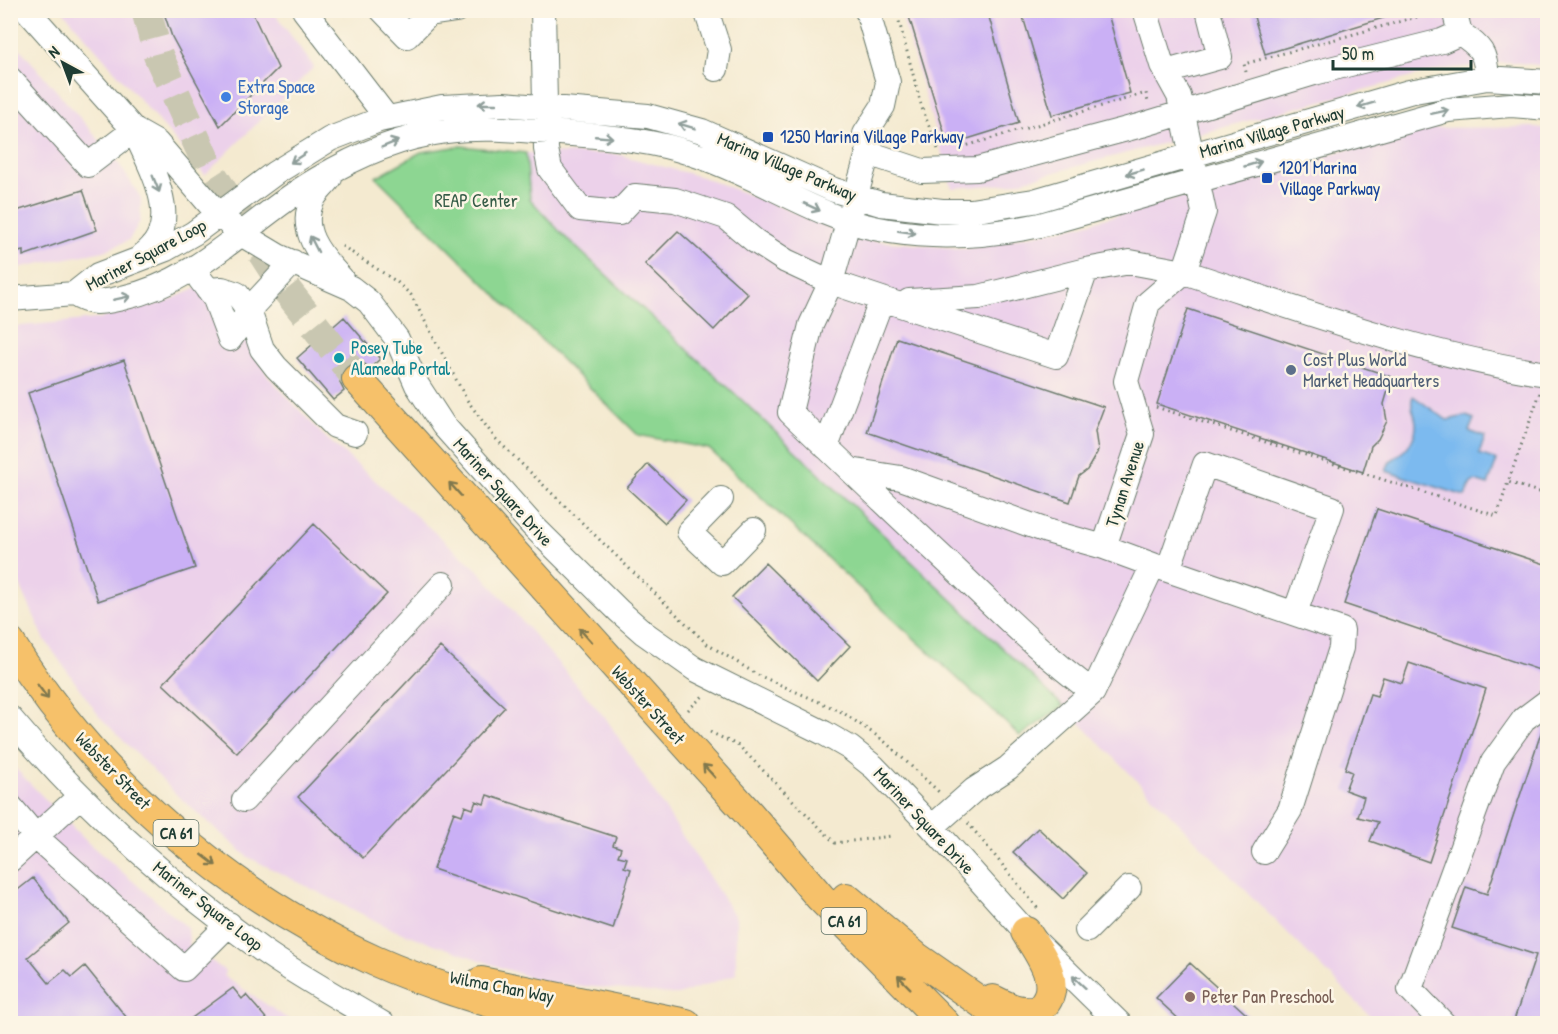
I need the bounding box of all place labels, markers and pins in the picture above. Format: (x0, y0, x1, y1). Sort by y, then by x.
place label: Extra Space Storage (238, 74, 316, 120)
marker: Extra Space Storage (219, 90, 233, 104)
place label: 1250 Marina Village Parkway (780, 124, 965, 149)
marker: 1250 Marina Village Parkway (761, 130, 775, 144)
place label: 1201 Marina Village Parkway (1279, 155, 1381, 201)
marker: 1201 Marina Village Parkway (1260, 171, 1274, 185)
place label: Posey Tube Alameda Portal (351, 335, 450, 381)
place label: Cost Plus World Market Headquarters (1303, 347, 1439, 393)
marker: Posey Tube Alameda Portal (332, 351, 346, 365)
marker: Cost Plus World Market Headquarters (1284, 363, 1298, 377)
place label: Peter Pan Preschool (1202, 984, 1334, 1009)
marker: Peter Pan Preschool (1183, 990, 1197, 1004)

